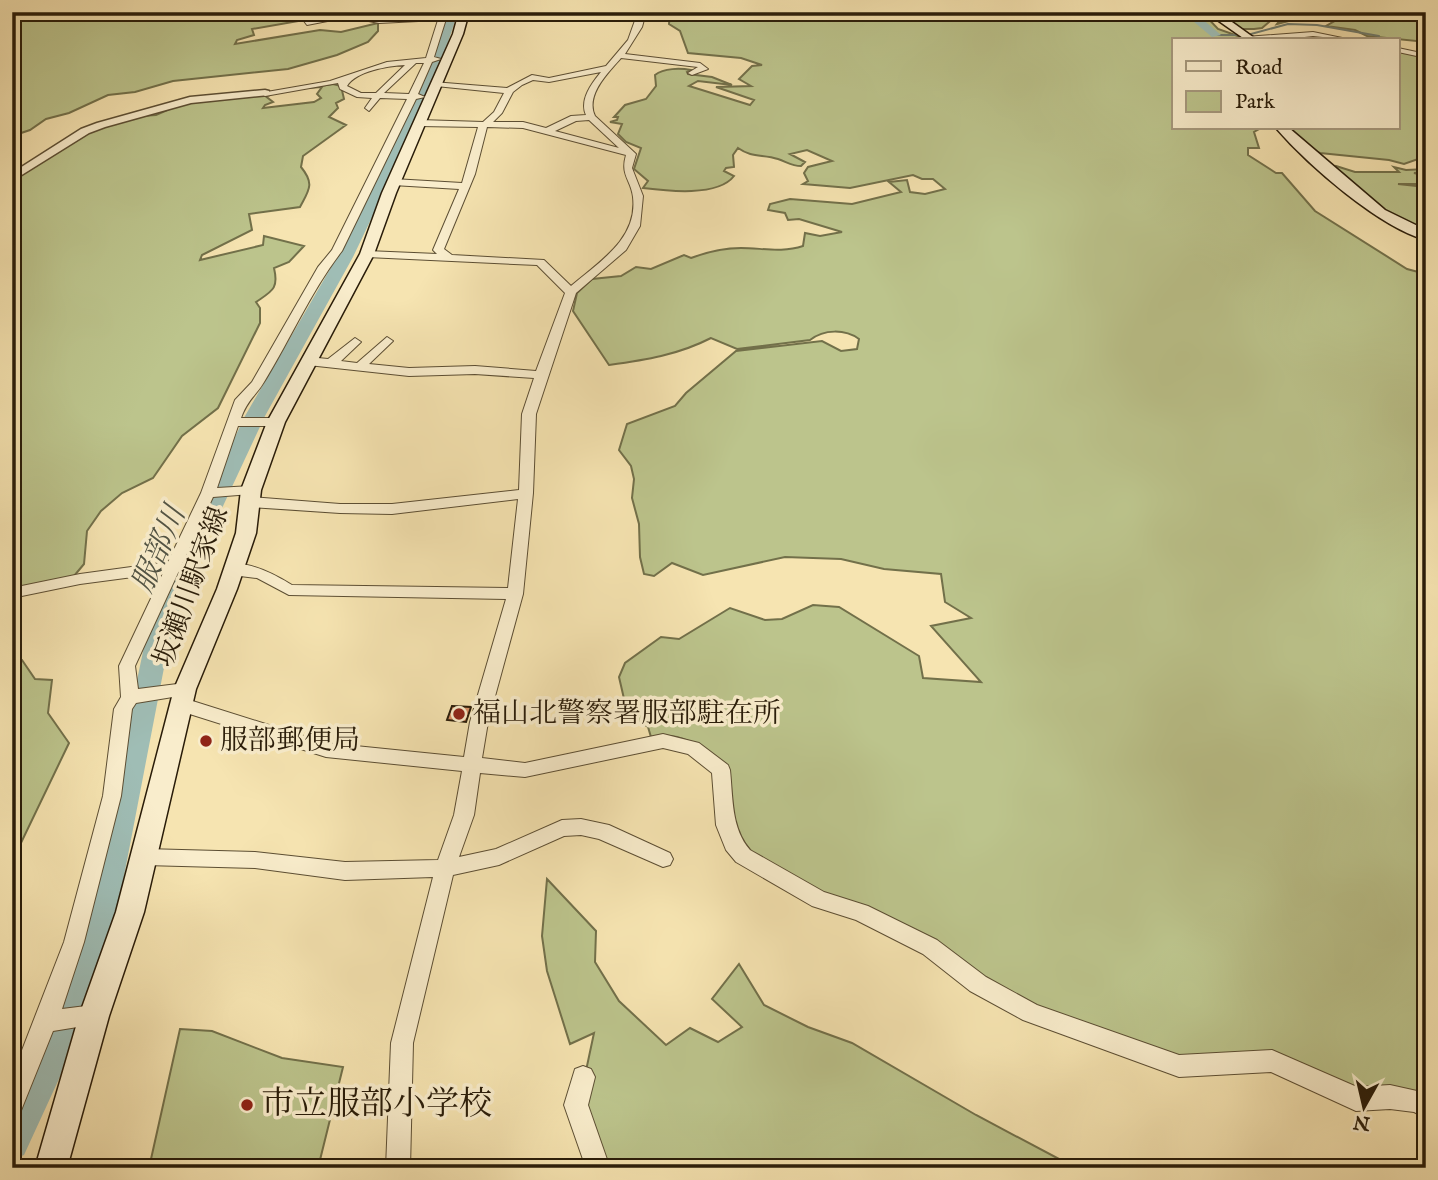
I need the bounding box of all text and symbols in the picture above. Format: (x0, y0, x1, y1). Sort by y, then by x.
legend (1172, 38, 1400, 130)
text: Road (1235, 55, 1283, 82)
text: Park (1235, 89, 1276, 116)
water label: 服部川 (125, 498, 196, 599)
street label: 坂瀬川駅家線 (147, 502, 237, 672)
place label: 福山北警察署服部駐在所 (473, 697, 781, 732)
marker: 福山北警察署服部駐在所 (451, 706, 467, 722)
place label: 服部郵便局 (220, 724, 360, 759)
marker: 服部郵便局 (198, 733, 214, 749)
north arrow (1330, 1072, 1400, 1142)
place label: 市立服部小学校 (261, 1084, 492, 1126)
marker: 市立服部小学校 (239, 1097, 255, 1113)
text: N (1352, 1109, 1373, 1135)

